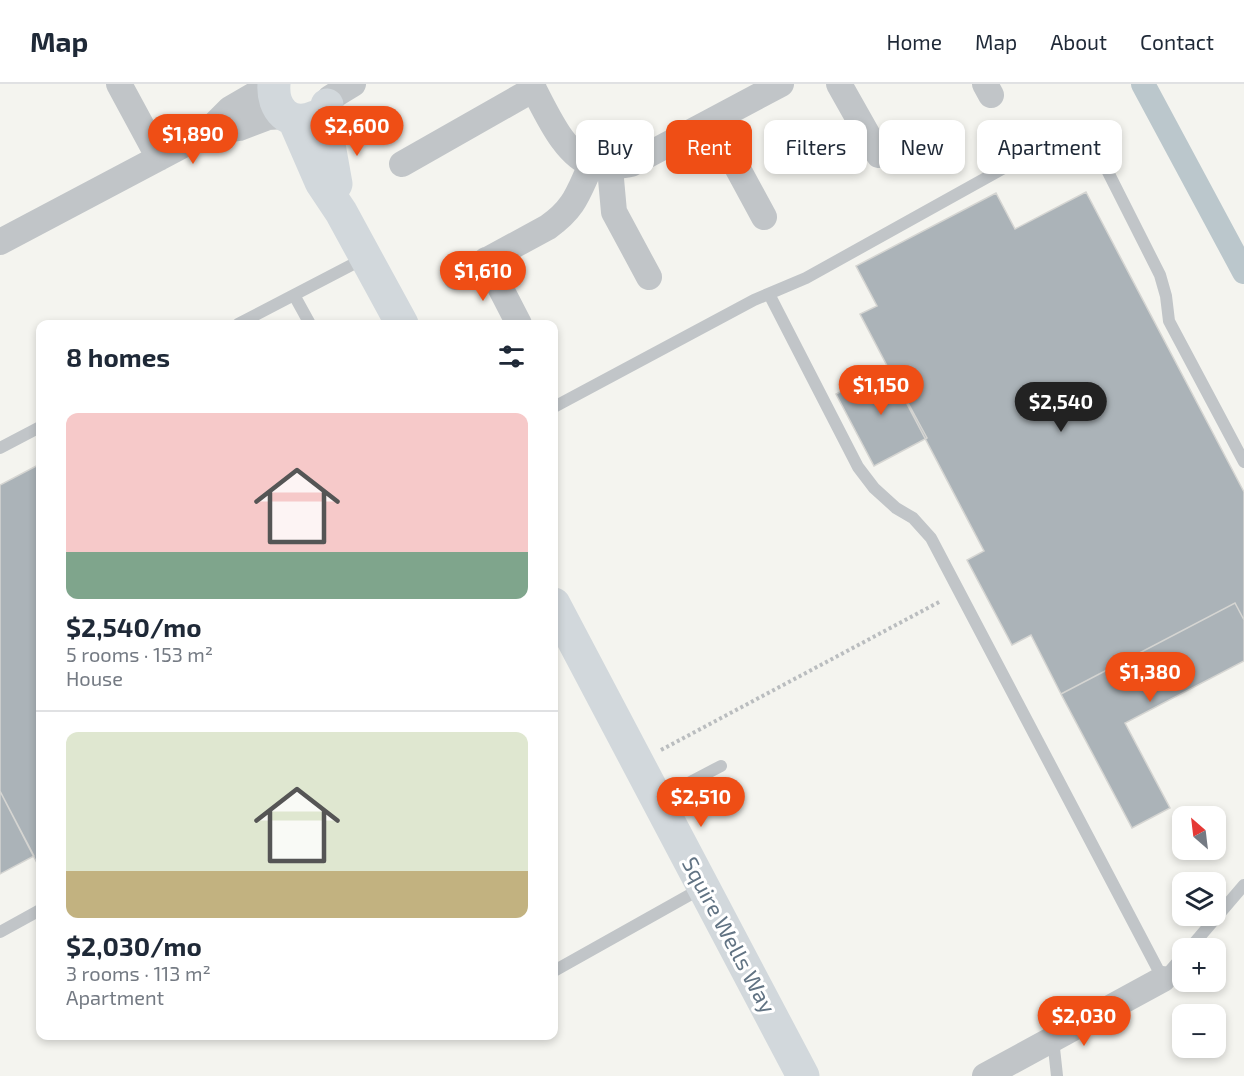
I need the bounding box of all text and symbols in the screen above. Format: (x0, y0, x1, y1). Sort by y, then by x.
text: Map (30, 24, 88, 58)
text: Home (886, 29, 942, 54)
text: Map (975, 29, 1017, 54)
text: About (1050, 29, 1107, 54)
text: Contact (1140, 29, 1214, 54)
pin: $2,600 (308, 106, 406, 157)
text: $2,600 (324, 113, 390, 137)
pin: $1,890 (144, 114, 242, 165)
chip: Buy (576, 120, 654, 174)
chip: Rent (666, 120, 752, 174)
chip: Filters (764, 120, 867, 174)
chip: New (879, 120, 965, 174)
chip: Apartment (977, 120, 1122, 174)
text: $1,890 (162, 121, 224, 145)
pin: $1,610 (434, 251, 532, 302)
text: $1,610 (454, 258, 512, 282)
icon: filters (495, 340, 528, 373)
text: 8 homes (66, 341, 170, 372)
pin: $1,150 (832, 365, 930, 416)
text: $1,150 (853, 372, 909, 396)
pin: $2,540 (1012, 382, 1110, 433)
text: $2,540 (1029, 389, 1093, 413)
icon: home (243, 452, 351, 560)
text: $2,540/mo (66, 611, 202, 642)
text: 5 rooms · 153 m² (66, 642, 213, 666)
pin: $1,380 (1101, 652, 1199, 703)
text: $1,380 (1119, 659, 1181, 683)
text: House (66, 666, 123, 690)
icon: home (243, 771, 351, 879)
pin: $2,510 (652, 777, 750, 828)
text: $2,510 (671, 784, 731, 808)
north arrow (1172, 806, 1226, 860)
map controls (1172, 806, 1226, 1058)
street label: Squire Wells Way (678, 852, 782, 1017)
button: layers (1172, 872, 1226, 926)
text: $2,030/mo (66, 930, 202, 961)
button: + (1172, 938, 1226, 992)
text: 3 rooms · 113 m² (66, 961, 211, 985)
text: Apartment (66, 985, 164, 1009)
pin: $2,030 (1035, 996, 1133, 1047)
text: $2,030 (1052, 1003, 1116, 1027)
button: − (1172, 1004, 1226, 1058)

